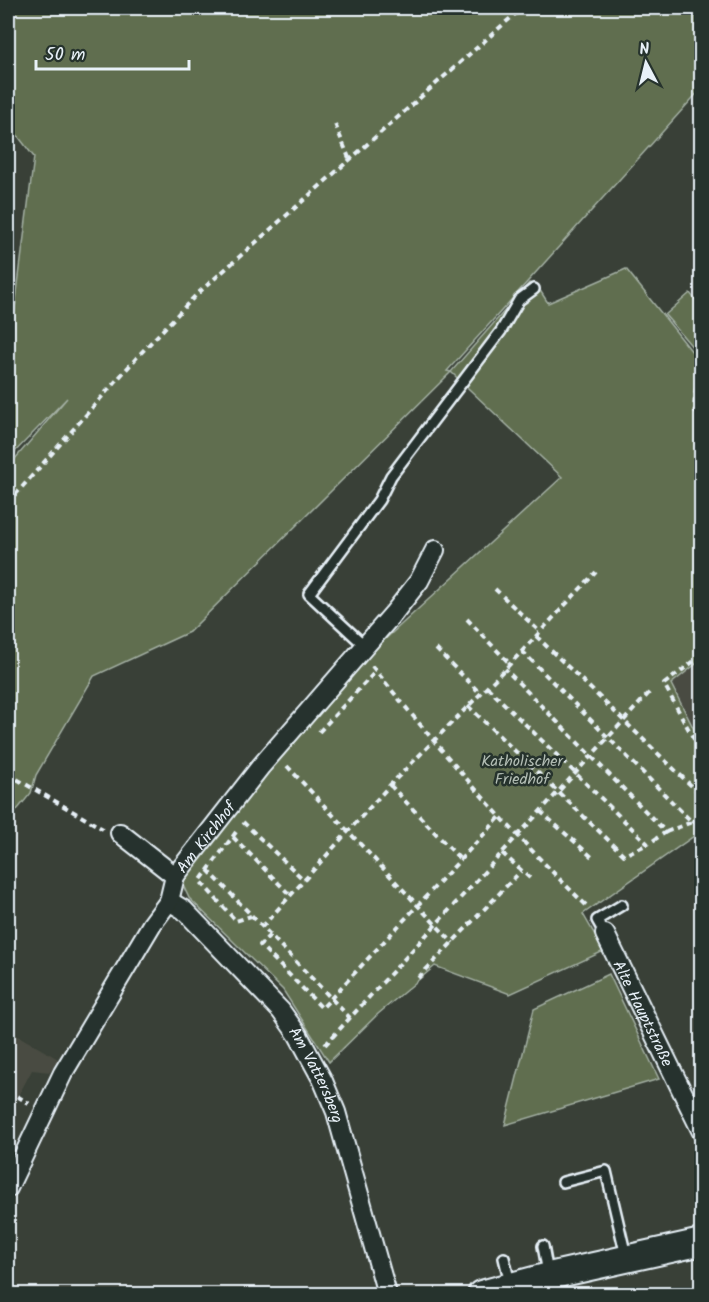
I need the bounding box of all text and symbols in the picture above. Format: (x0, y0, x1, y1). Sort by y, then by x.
scale bar (36, 33, 189, 71)
north arrow (616, 33, 676, 93)
text: N (638, 37, 651, 63)
text: 50 m (45, 41, 85, 70)
park label: Katholischer Friedhof (481, 749, 565, 792)
street label: Am Kirchhof (171, 795, 244, 879)
street label: Alte Hauptstraße (606, 956, 679, 1071)
street label: Am Vattersberg (282, 1022, 349, 1126)

